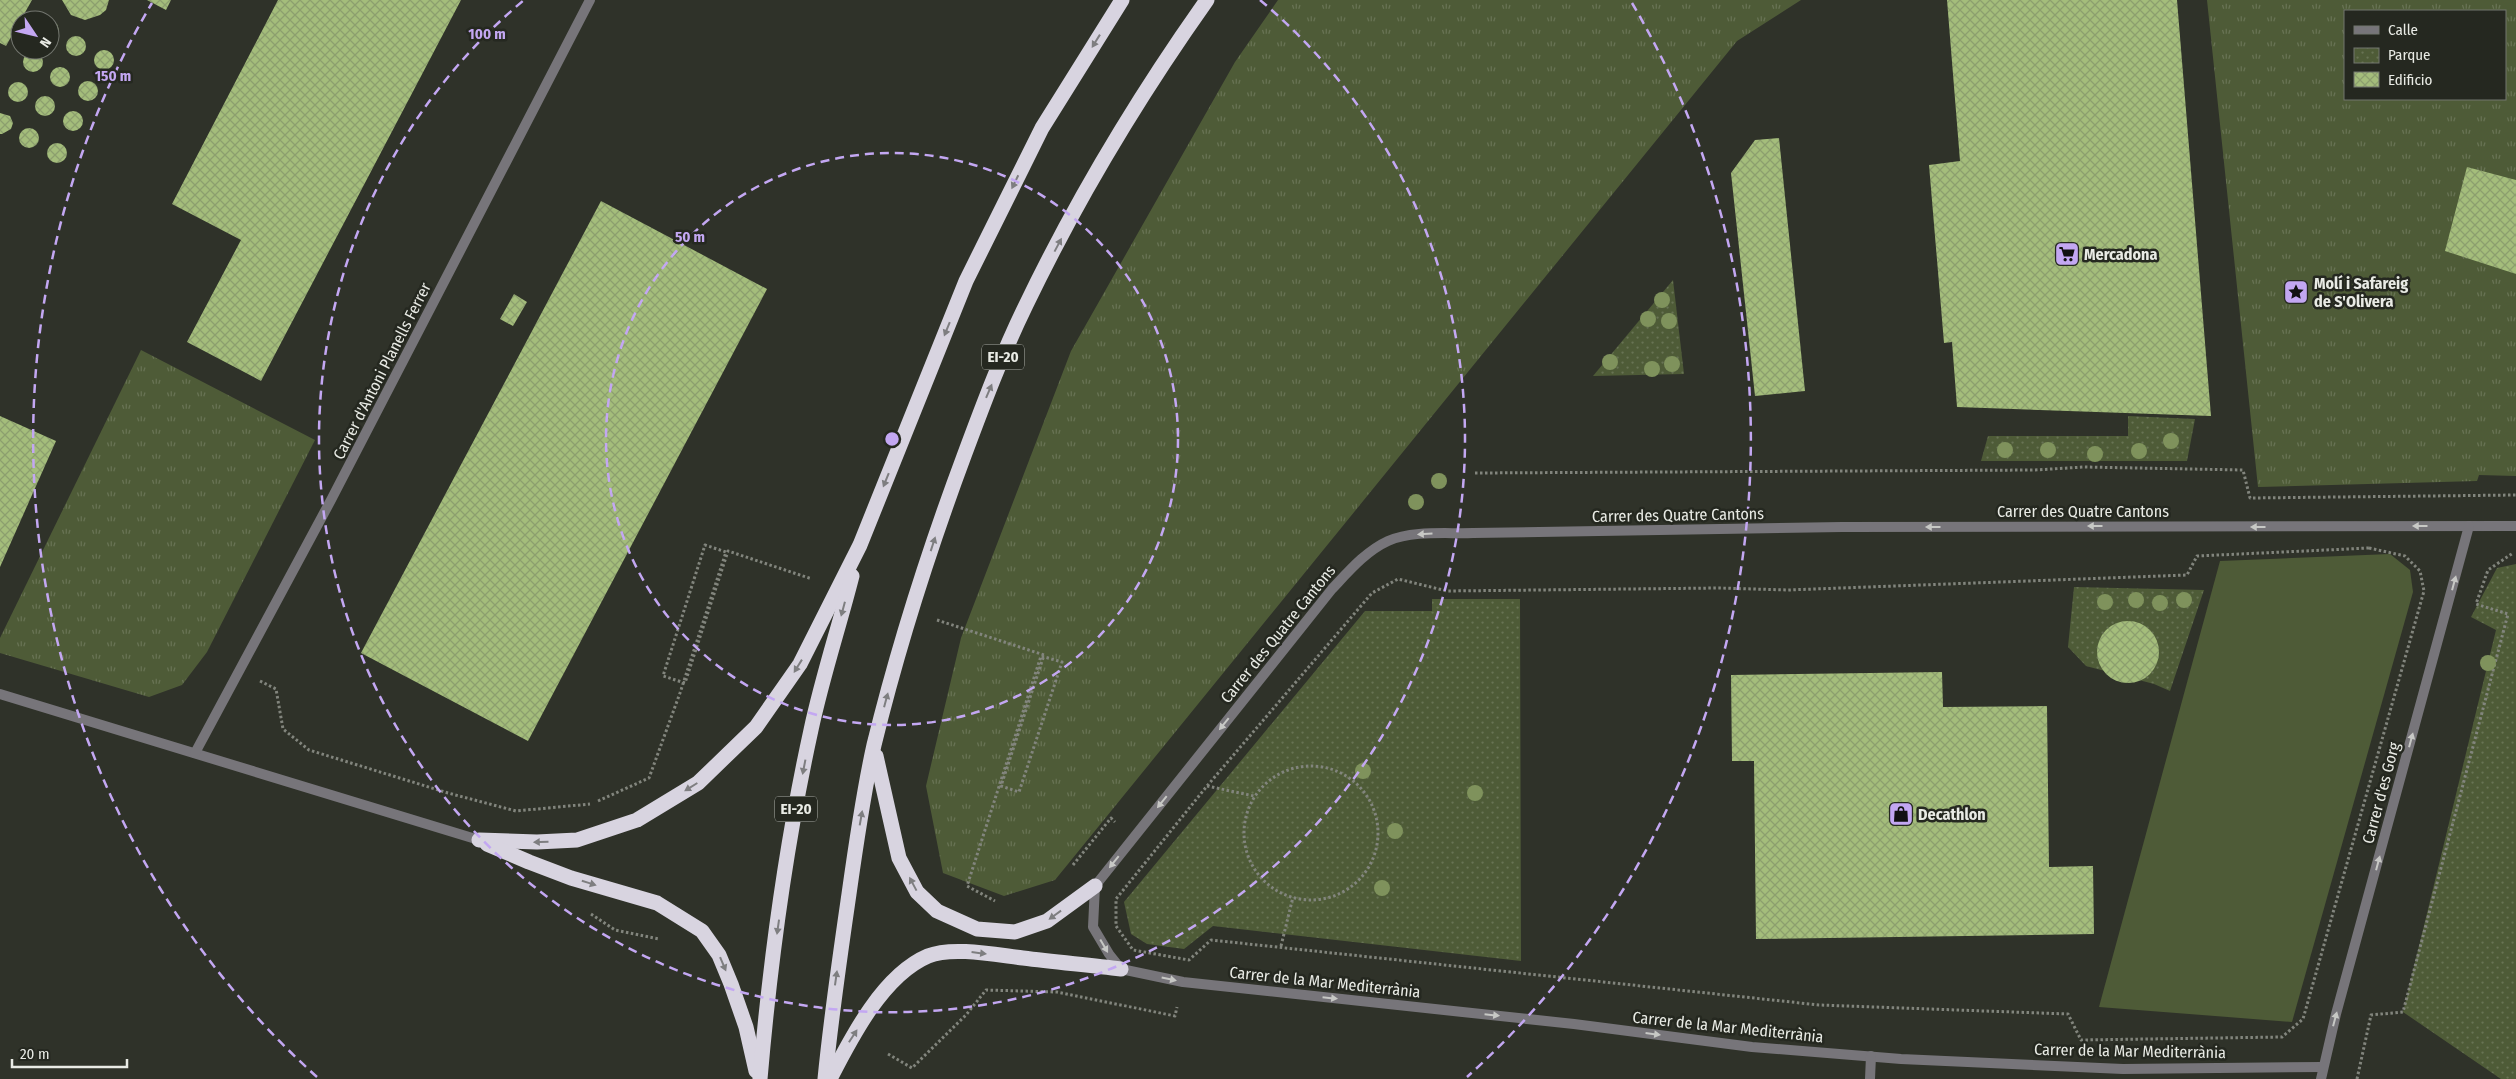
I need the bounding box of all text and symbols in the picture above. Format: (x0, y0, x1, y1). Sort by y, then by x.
north arrow (10, 10, 60, 60)
legend (2344, 10, 2506, 100)
text: Calle (2388, 21, 2418, 39)
text: 100 m (468, 25, 506, 43)
text: N (36, 34, 55, 50)
one-way arrow (1091, 35, 1101, 48)
text: Parque (2388, 46, 2431, 64)
text: 150 m (95, 67, 131, 85)
text: Edificio (2388, 71, 2433, 89)
one-way arrow (1011, 175, 1019, 190)
text: 50 m (675, 228, 705, 246)
one-way arrow (1054, 237, 1062, 252)
supermarket icon: Mercadona (2054, 241, 2080, 267)
place label: Mercadona (2084, 245, 2157, 264)
place label: Molí i Safareig de S'Olivera (2314, 274, 2408, 311)
street label: Carrer d'Antoni Planells Ferrer (329, 279, 435, 463)
place icon: Molí i Safareig de S'Olivera (2283, 279, 2309, 305)
one-way arrow (942, 322, 950, 337)
road number: EI-20 (982, 344, 1024, 370)
one-way arrow (985, 384, 993, 399)
centre of rings (883, 430, 901, 448)
one-way arrow (882, 473, 890, 488)
street label: Carrer des Quatre Cantons (1997, 502, 2169, 521)
street label: Carrer des Quatre Cantons (1592, 504, 1764, 526)
one-way arrow (2087, 522, 2103, 530)
one-way arrow (2250, 522, 2266, 530)
one-way arrow (2412, 522, 2428, 530)
one-way arrow (1925, 523, 1941, 531)
one-way arrow (1416, 531, 1432, 539)
one-way arrow (929, 536, 937, 551)
street label: Carrer des Quatre Cantons (1216, 561, 1340, 707)
one-way arrow (2450, 576, 2458, 591)
one-way arrow (839, 602, 847, 617)
one-way arrow (794, 660, 803, 673)
one-way arrow (883, 692, 891, 707)
one-way arrow (1218, 718, 1229, 731)
one-way arrow (2408, 732, 2416, 747)
street label: Carrer d'es Gorg (2358, 740, 2404, 846)
one-way arrow (800, 759, 808, 774)
one-way arrow (684, 782, 698, 791)
one-way arrow (1156, 795, 1167, 808)
road number: EI-20 (775, 796, 817, 822)
shop icon: Decathlon (1888, 801, 1914, 827)
place label: Decathlon (1918, 805, 1986, 824)
one-way arrow (857, 809, 865, 825)
one-way arrow (533, 838, 549, 846)
one-way arrow (1108, 855, 1119, 868)
one-way arrow (2374, 855, 2382, 870)
one-way arrow (909, 877, 917, 891)
one-way arrow (582, 879, 597, 887)
one-way arrow (1048, 910, 1062, 920)
one-way arrow (774, 919, 782, 935)
one-way arrow (1100, 940, 1109, 953)
one-way arrow (971, 949, 987, 957)
one-way arrow (719, 957, 727, 971)
street label: Carrer de la Mar Mediterrània (1229, 963, 1422, 1001)
one-way arrow (833, 970, 841, 986)
one-way arrow (1161, 975, 1176, 983)
one-way arrow (1322, 994, 1338, 1002)
street label: Carrer de la Mar Mediterrània (1632, 1008, 1825, 1046)
one-way arrow (1484, 1011, 1500, 1019)
one-way arrow (2331, 1012, 2339, 1027)
one-way arrow (848, 1030, 858, 1043)
one-way arrow (1645, 1030, 1661, 1038)
scale bar (12, 1036, 128, 1068)
street label: Carrer de la Mar Mediterrània (2034, 1040, 2226, 1062)
text: 20 m (20, 1045, 50, 1063)

